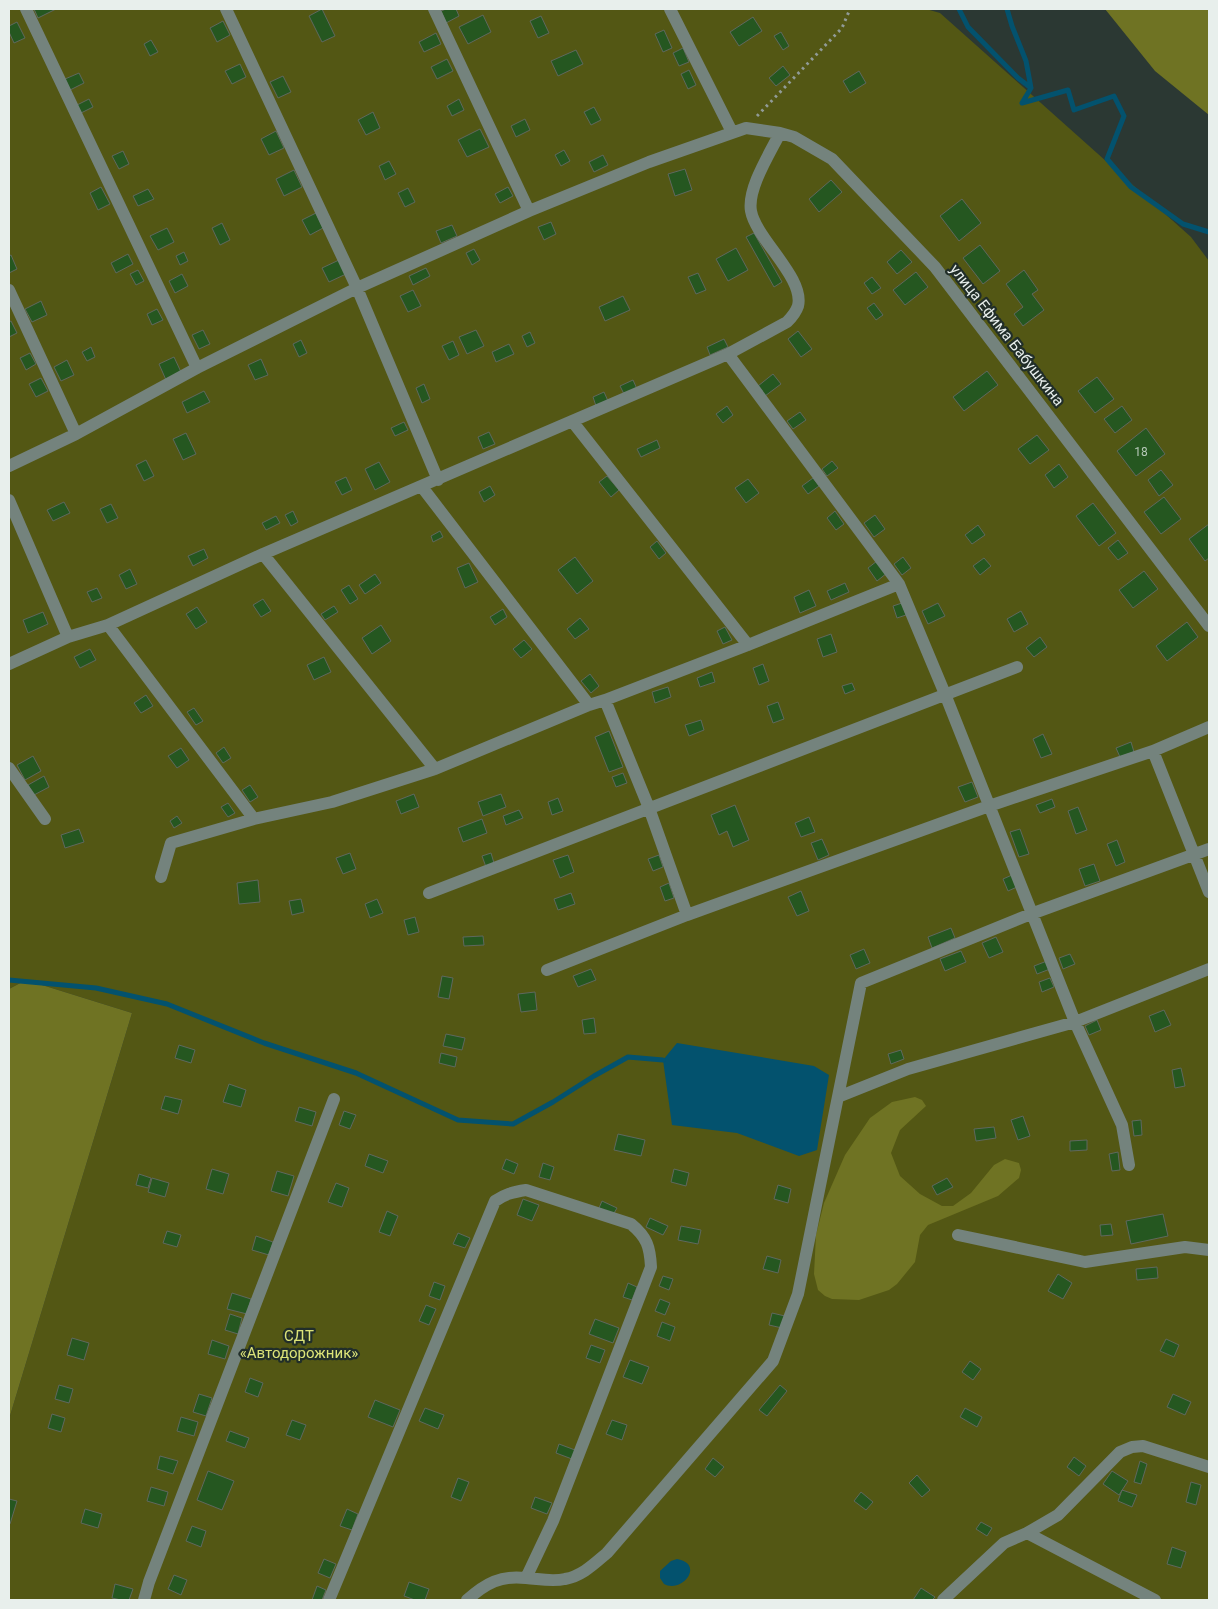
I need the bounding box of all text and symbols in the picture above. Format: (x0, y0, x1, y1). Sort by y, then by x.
street label: улица Ефима Бабушкина (946, 261, 1068, 409)
house number: 18 (1134, 445, 1148, 459)
park label: СДТ «Автодорожник» (240, 1327, 358, 1362)

